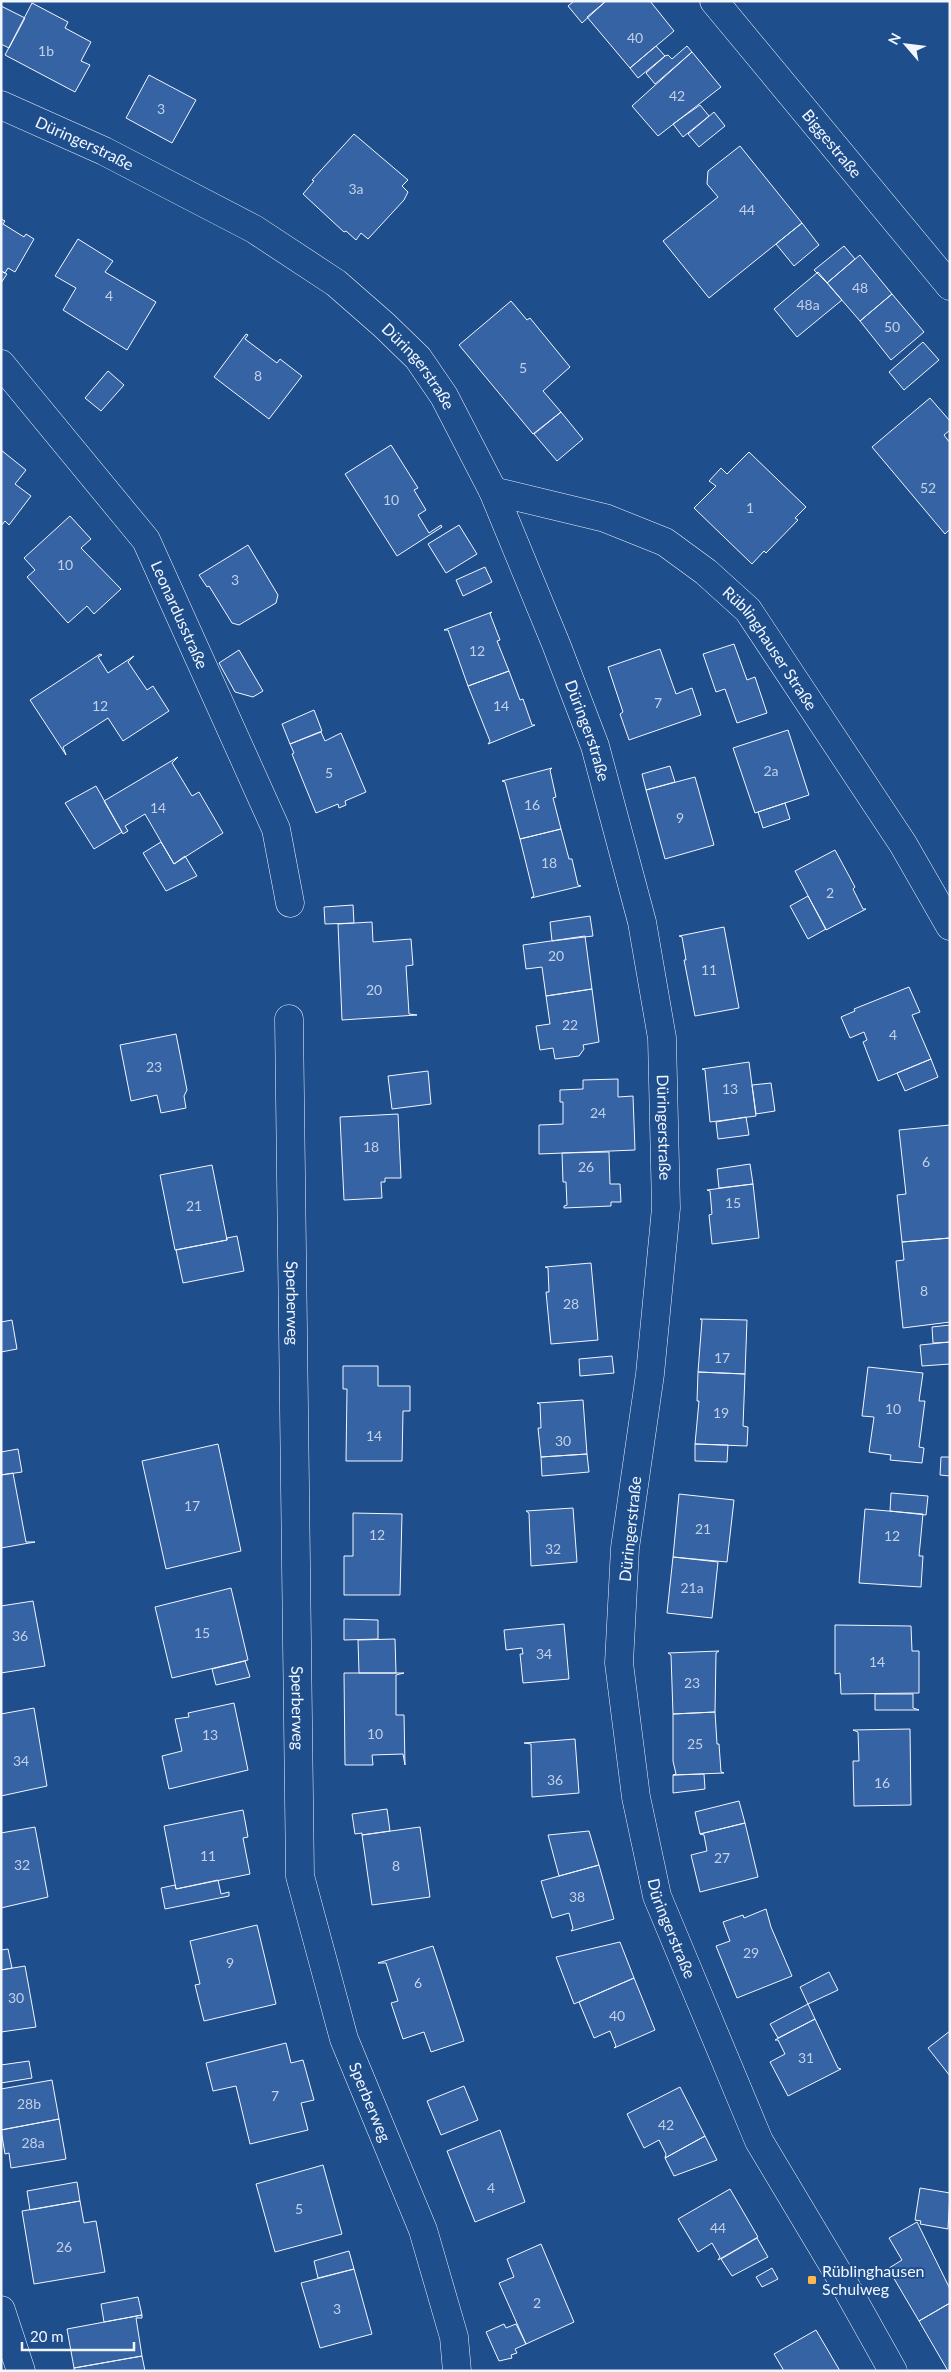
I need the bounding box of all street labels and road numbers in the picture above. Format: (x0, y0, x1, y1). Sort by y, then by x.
street label: Biggestraße (799, 105, 866, 181)
street label: Düringerstraße (33, 112, 137, 174)
street label: Düringerstraße (379, 319, 459, 412)
street label: Leonardusstraße (148, 558, 213, 672)
street label: Rüblinghauser Straße (719, 582, 822, 713)
street label: Düringerstraße (562, 677, 614, 783)
street label: Düringerstraße (654, 1074, 675, 1181)
street label: Sperberweg (283, 1261, 303, 1345)
street label: Düringerstraße (615, 1475, 644, 1583)
street label: Sperberweg (288, 1666, 308, 1750)
street label: Düringerstraße (645, 1877, 700, 1981)
street label: Sperberweg (346, 2059, 395, 2144)

